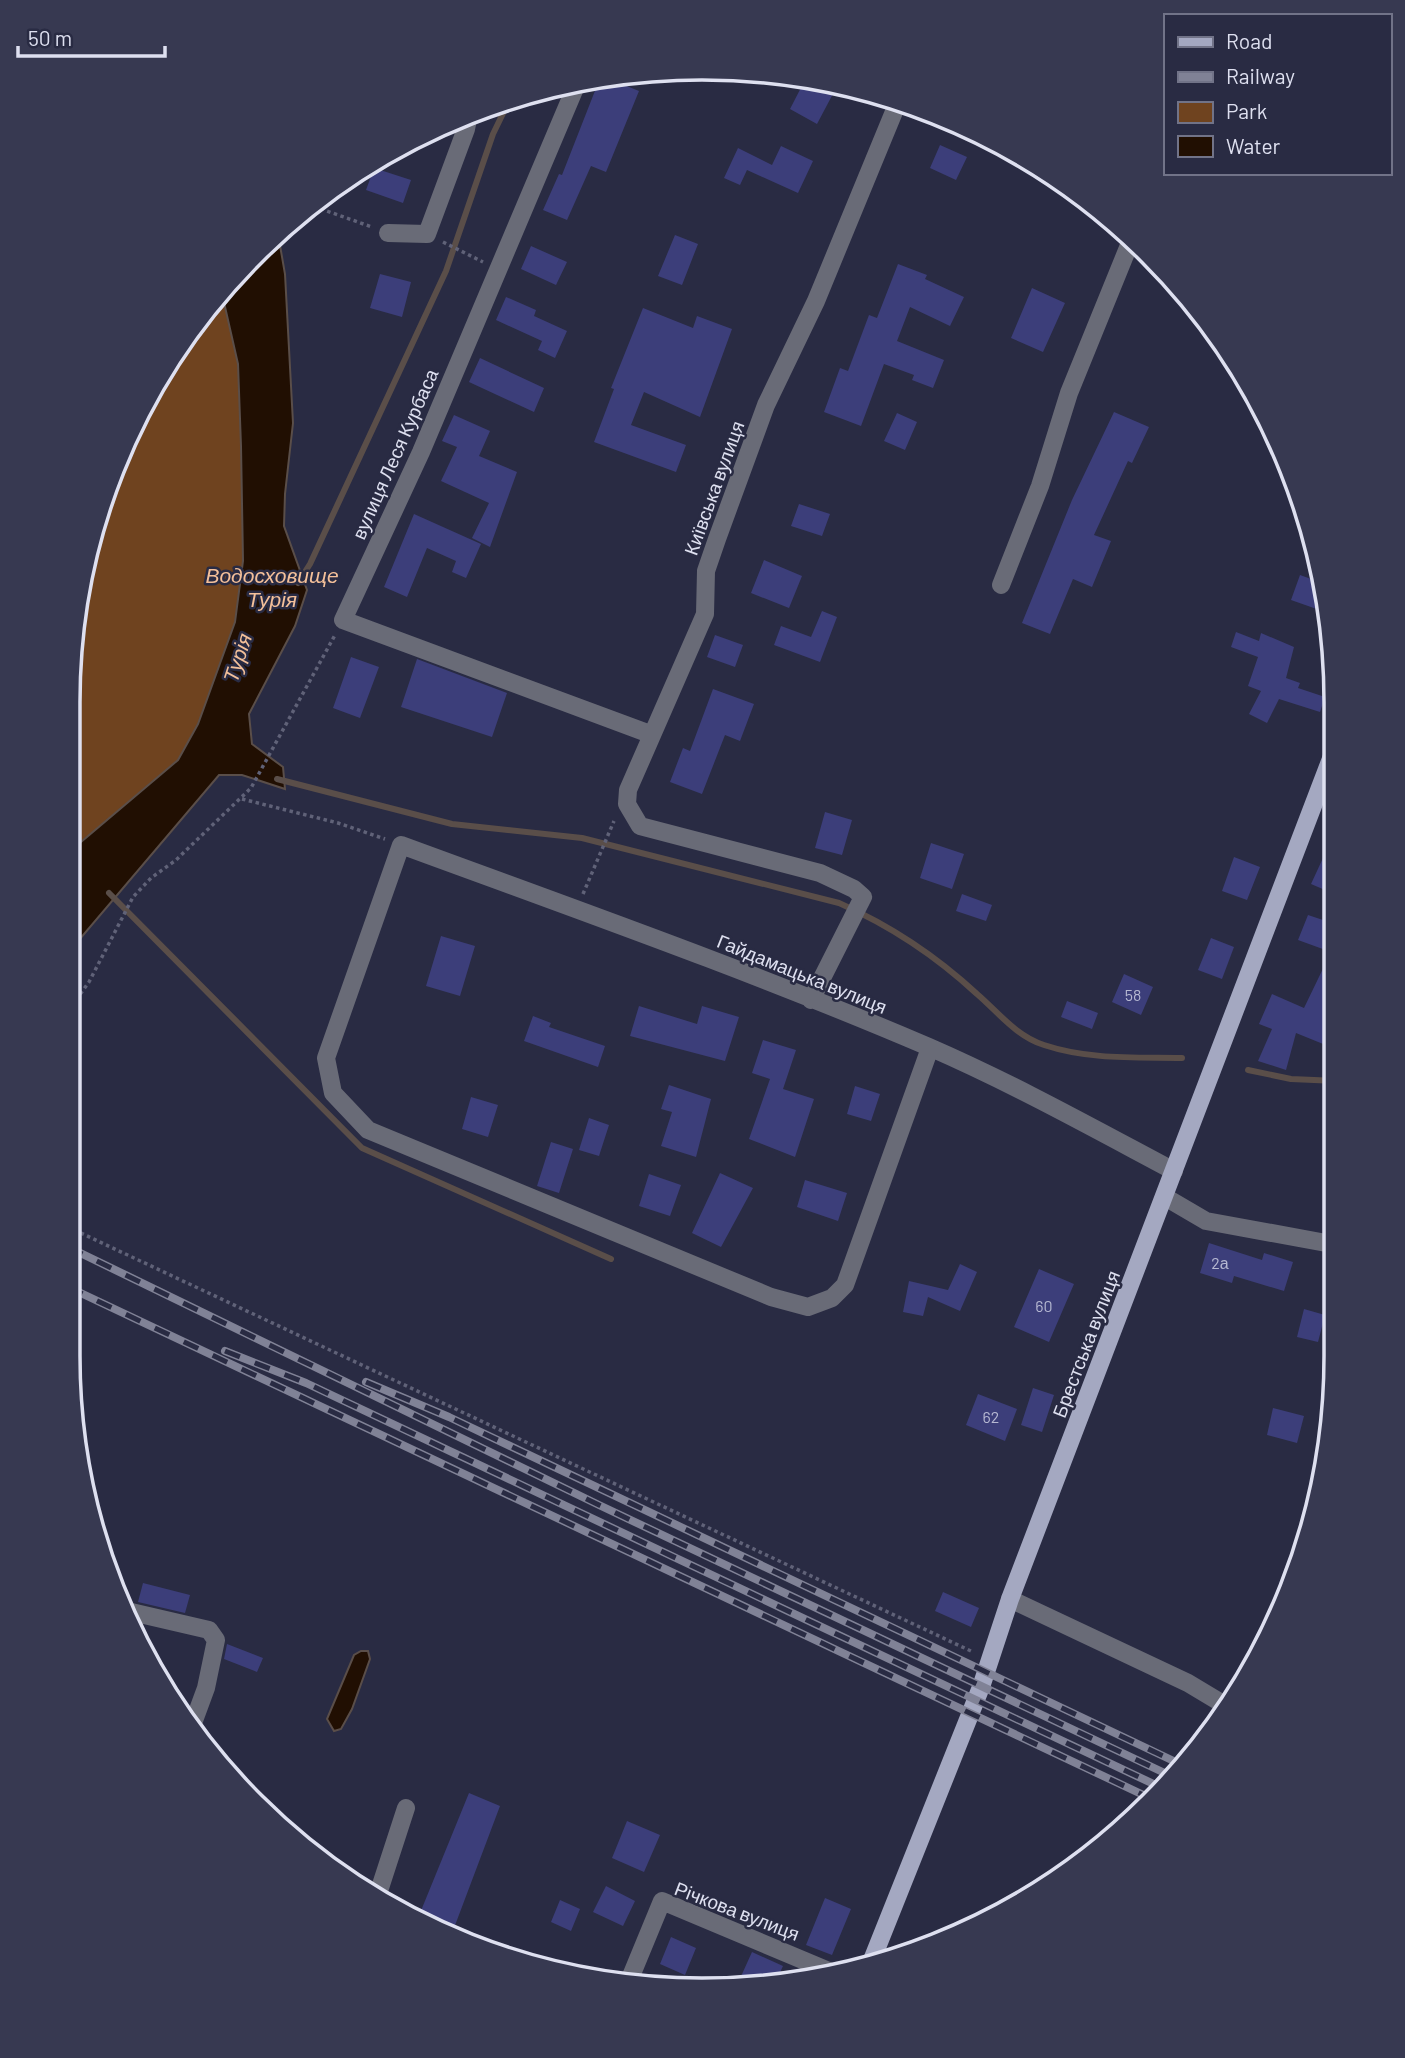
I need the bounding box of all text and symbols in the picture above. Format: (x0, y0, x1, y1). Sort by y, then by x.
scale bar (18, 14, 164, 58)
legend (1164, 14, 1391, 175)
text: 50 m (28, 25, 72, 50)
text: Road (1226, 28, 1272, 53)
text: Railway (1226, 63, 1295, 88)
text: Park (1226, 98, 1267, 123)
text: Water (1226, 133, 1281, 158)
street label: вулиця Леся Курбаса (347, 365, 443, 543)
street label: Київська вулиця (679, 418, 748, 558)
water label: Водосховище Турія (205, 562, 339, 611)
water label: Турія (217, 630, 256, 685)
street label: Гайдамацька вулиця (714, 929, 890, 1018)
house number: 58 (1125, 985, 1141, 1004)
house number: 2а (1211, 1253, 1229, 1272)
street label: Брестська вулиця (1047, 1267, 1124, 1421)
house number: 60 (1035, 1296, 1053, 1315)
house number: 62 (983, 1407, 999, 1426)
street label: Річкова вулиця (672, 1876, 803, 1945)

